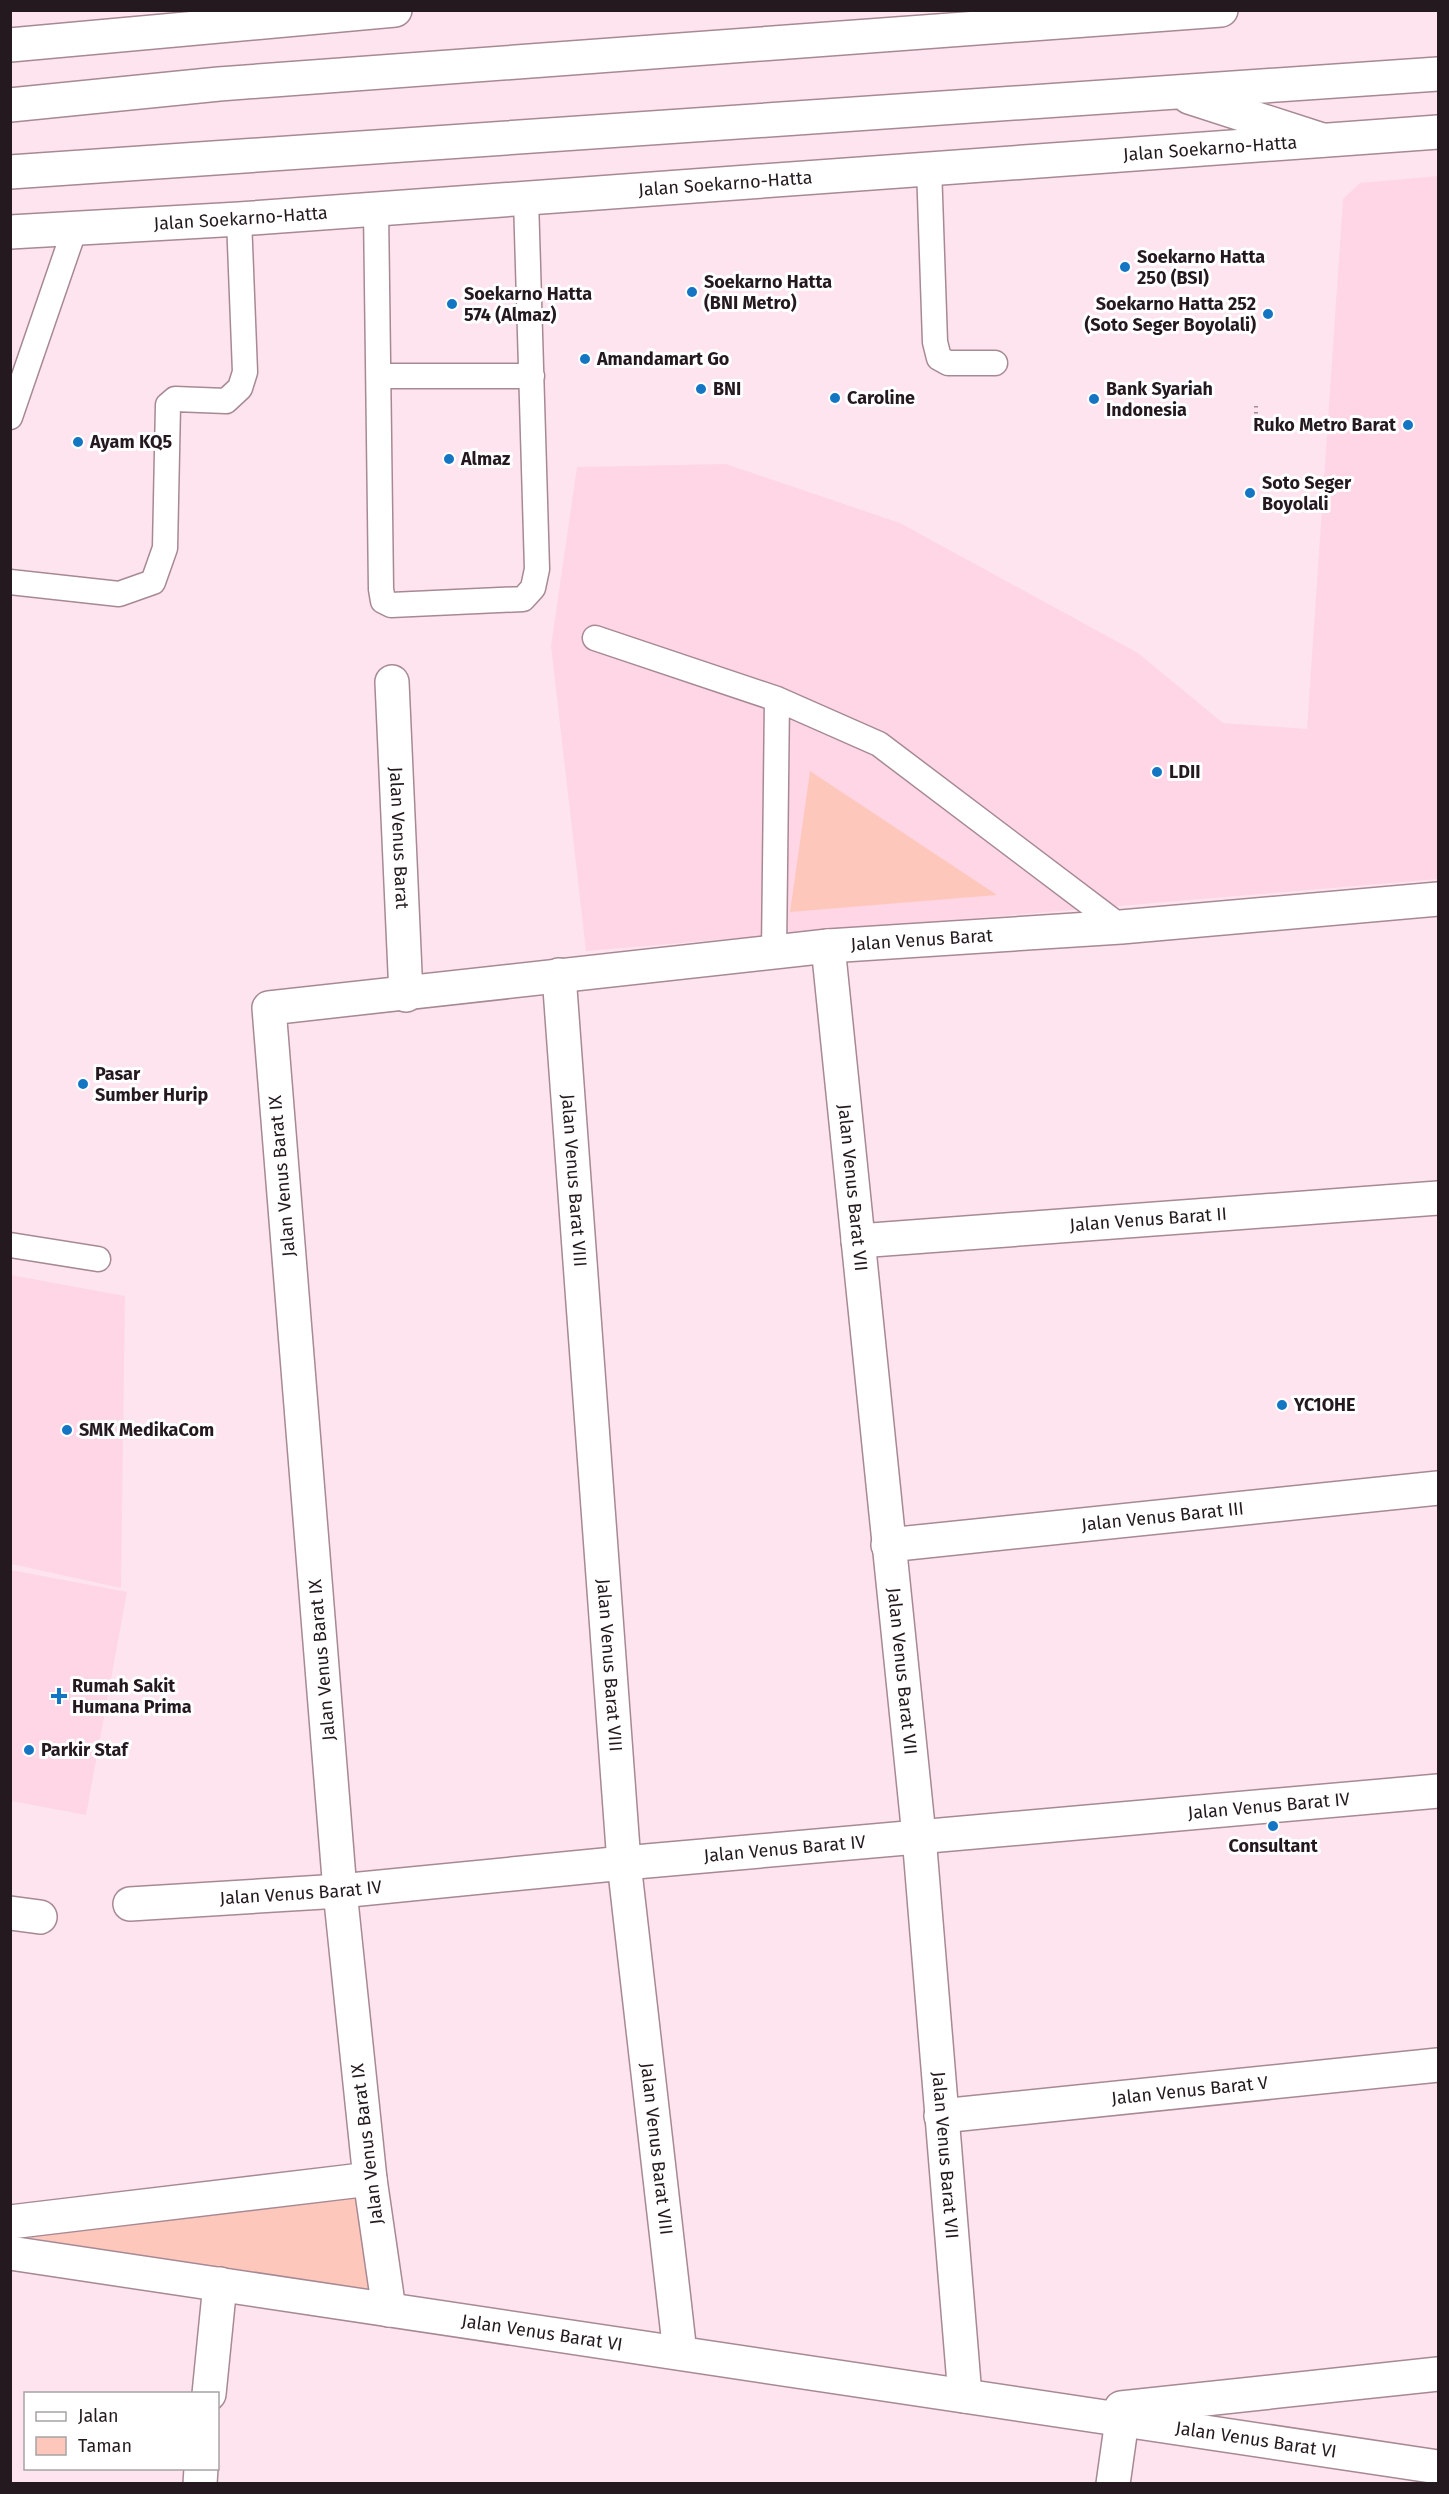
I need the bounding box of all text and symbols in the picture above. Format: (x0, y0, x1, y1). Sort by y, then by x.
street label: Jalan Soekarno-Hatta (1122, 131, 1298, 166)
street label: Jalan Soekarno-Hatta (638, 166, 813, 201)
street label: Jalan Soekarno-Hatta (153, 202, 328, 235)
place label: Soekarno Hatta 250 (BSI) (1137, 246, 1265, 289)
marker: Soekarno Hatta 250 (BSI) (1118, 260, 1132, 274)
place label: Soekarno Hatta (BNI Metro) (704, 271, 832, 314)
place label: Soekarno Hatta 574 (Almaz) (464, 283, 592, 326)
marker: Soekarno Hatta (BNI Metro) (685, 285, 699, 299)
place label: Soekarno Hatta 252 (Soto Seger Boyolali) (1084, 293, 1256, 336)
marker: Soekarno Hatta 574 (Almaz) (445, 297, 459, 311)
marker: Soekarno Hatta 252 (Soto Seger Boyolali) (1261, 307, 1275, 321)
place label: Amandamart Go (596, 348, 729, 370)
marker: Amandamart Go (578, 352, 592, 366)
place label: BNI (713, 378, 741, 400)
place label: Bank Syariah Indonesia (1106, 378, 1213, 421)
marker: BNI (694, 382, 708, 396)
place label: Caroline (847, 387, 915, 409)
marker: Caroline (828, 391, 842, 405)
marker: Bank Syariah Indonesia (1087, 392, 1101, 406)
place label: Ruko Metro Barat (1253, 414, 1397, 436)
marker: Ruko Metro Barat (1401, 418, 1415, 432)
place label: Ayam KQ5 (89, 431, 172, 453)
marker: Ayam KQ5 (71, 435, 85, 449)
place label: Almaz (460, 448, 510, 470)
marker: Almaz (442, 452, 456, 466)
place label: Soto Seger Boyolali (1262, 472, 1352, 515)
marker: Soto Seger Boyolali (1243, 486, 1257, 500)
place label: LDII (1169, 761, 1201, 783)
marker: LDII (1150, 765, 1164, 779)
street label: Jalan Venus Barat (385, 766, 413, 910)
street label: Jalan Venus Barat (850, 924, 994, 956)
place label: Pasar Sumber Hurip (95, 1063, 209, 1106)
marker: Pasar Sumber Hurip (76, 1077, 90, 1091)
street label: Jalan Venus Barat VIII (557, 1093, 591, 1268)
street label: Jalan Venus Barat IX (264, 1094, 300, 1258)
street label: Jalan Venus Barat VII (833, 1103, 872, 1272)
street label: Jalan Venus Barat II (1069, 1203, 1228, 1236)
place label: YC1OHE (1293, 1394, 1356, 1416)
marker: YC1OHE (1275, 1398, 1289, 1412)
place label: SMK MedikaCom (79, 1419, 214, 1441)
marker: SMK MedikaCom (60, 1423, 74, 1437)
street label: Jalan Venus Barat III (1080, 1497, 1245, 1536)
street label: Jalan Venus Barat IX (304, 1578, 340, 1742)
street label: Jalan Venus Barat VIII (592, 1578, 627, 1752)
street label: Jalan Venus Barat VII (883, 1587, 922, 1756)
place label: Rumah Sakit Humana Prima (72, 1675, 192, 1718)
marker: Rumah Sakit Humana Prima (50, 1687, 68, 1705)
place label: Parkir Staf (41, 1739, 129, 1761)
marker: Parkir Staf (22, 1743, 36, 1757)
street label: Jalan Venus Barat IV (1187, 1788, 1351, 1824)
marker: Consultant (1266, 1819, 1280, 1833)
street label: Jalan Venus Barat IV (703, 1831, 867, 1867)
place label: Consultant (1228, 1835, 1319, 1857)
street label: Jalan Venus Barat IV (219, 1876, 383, 1909)
street label: Jalan Venus Barat VIII (636, 2061, 677, 2236)
street label: Jalan Venus Barat IX (346, 2062, 388, 2226)
street label: Jalan Venus Barat VII (927, 2071, 963, 2240)
street label: Jalan Venus Barat V (1110, 2072, 1269, 2109)
street label: Jalan Venus Barat VI (460, 2310, 624, 2356)
legend (24, 2392, 219, 2470)
text: Jalan (78, 2405, 119, 2427)
street label: Jalan Venus Barat VI (1174, 2417, 1338, 2463)
text: Taman (78, 2435, 132, 2457)

